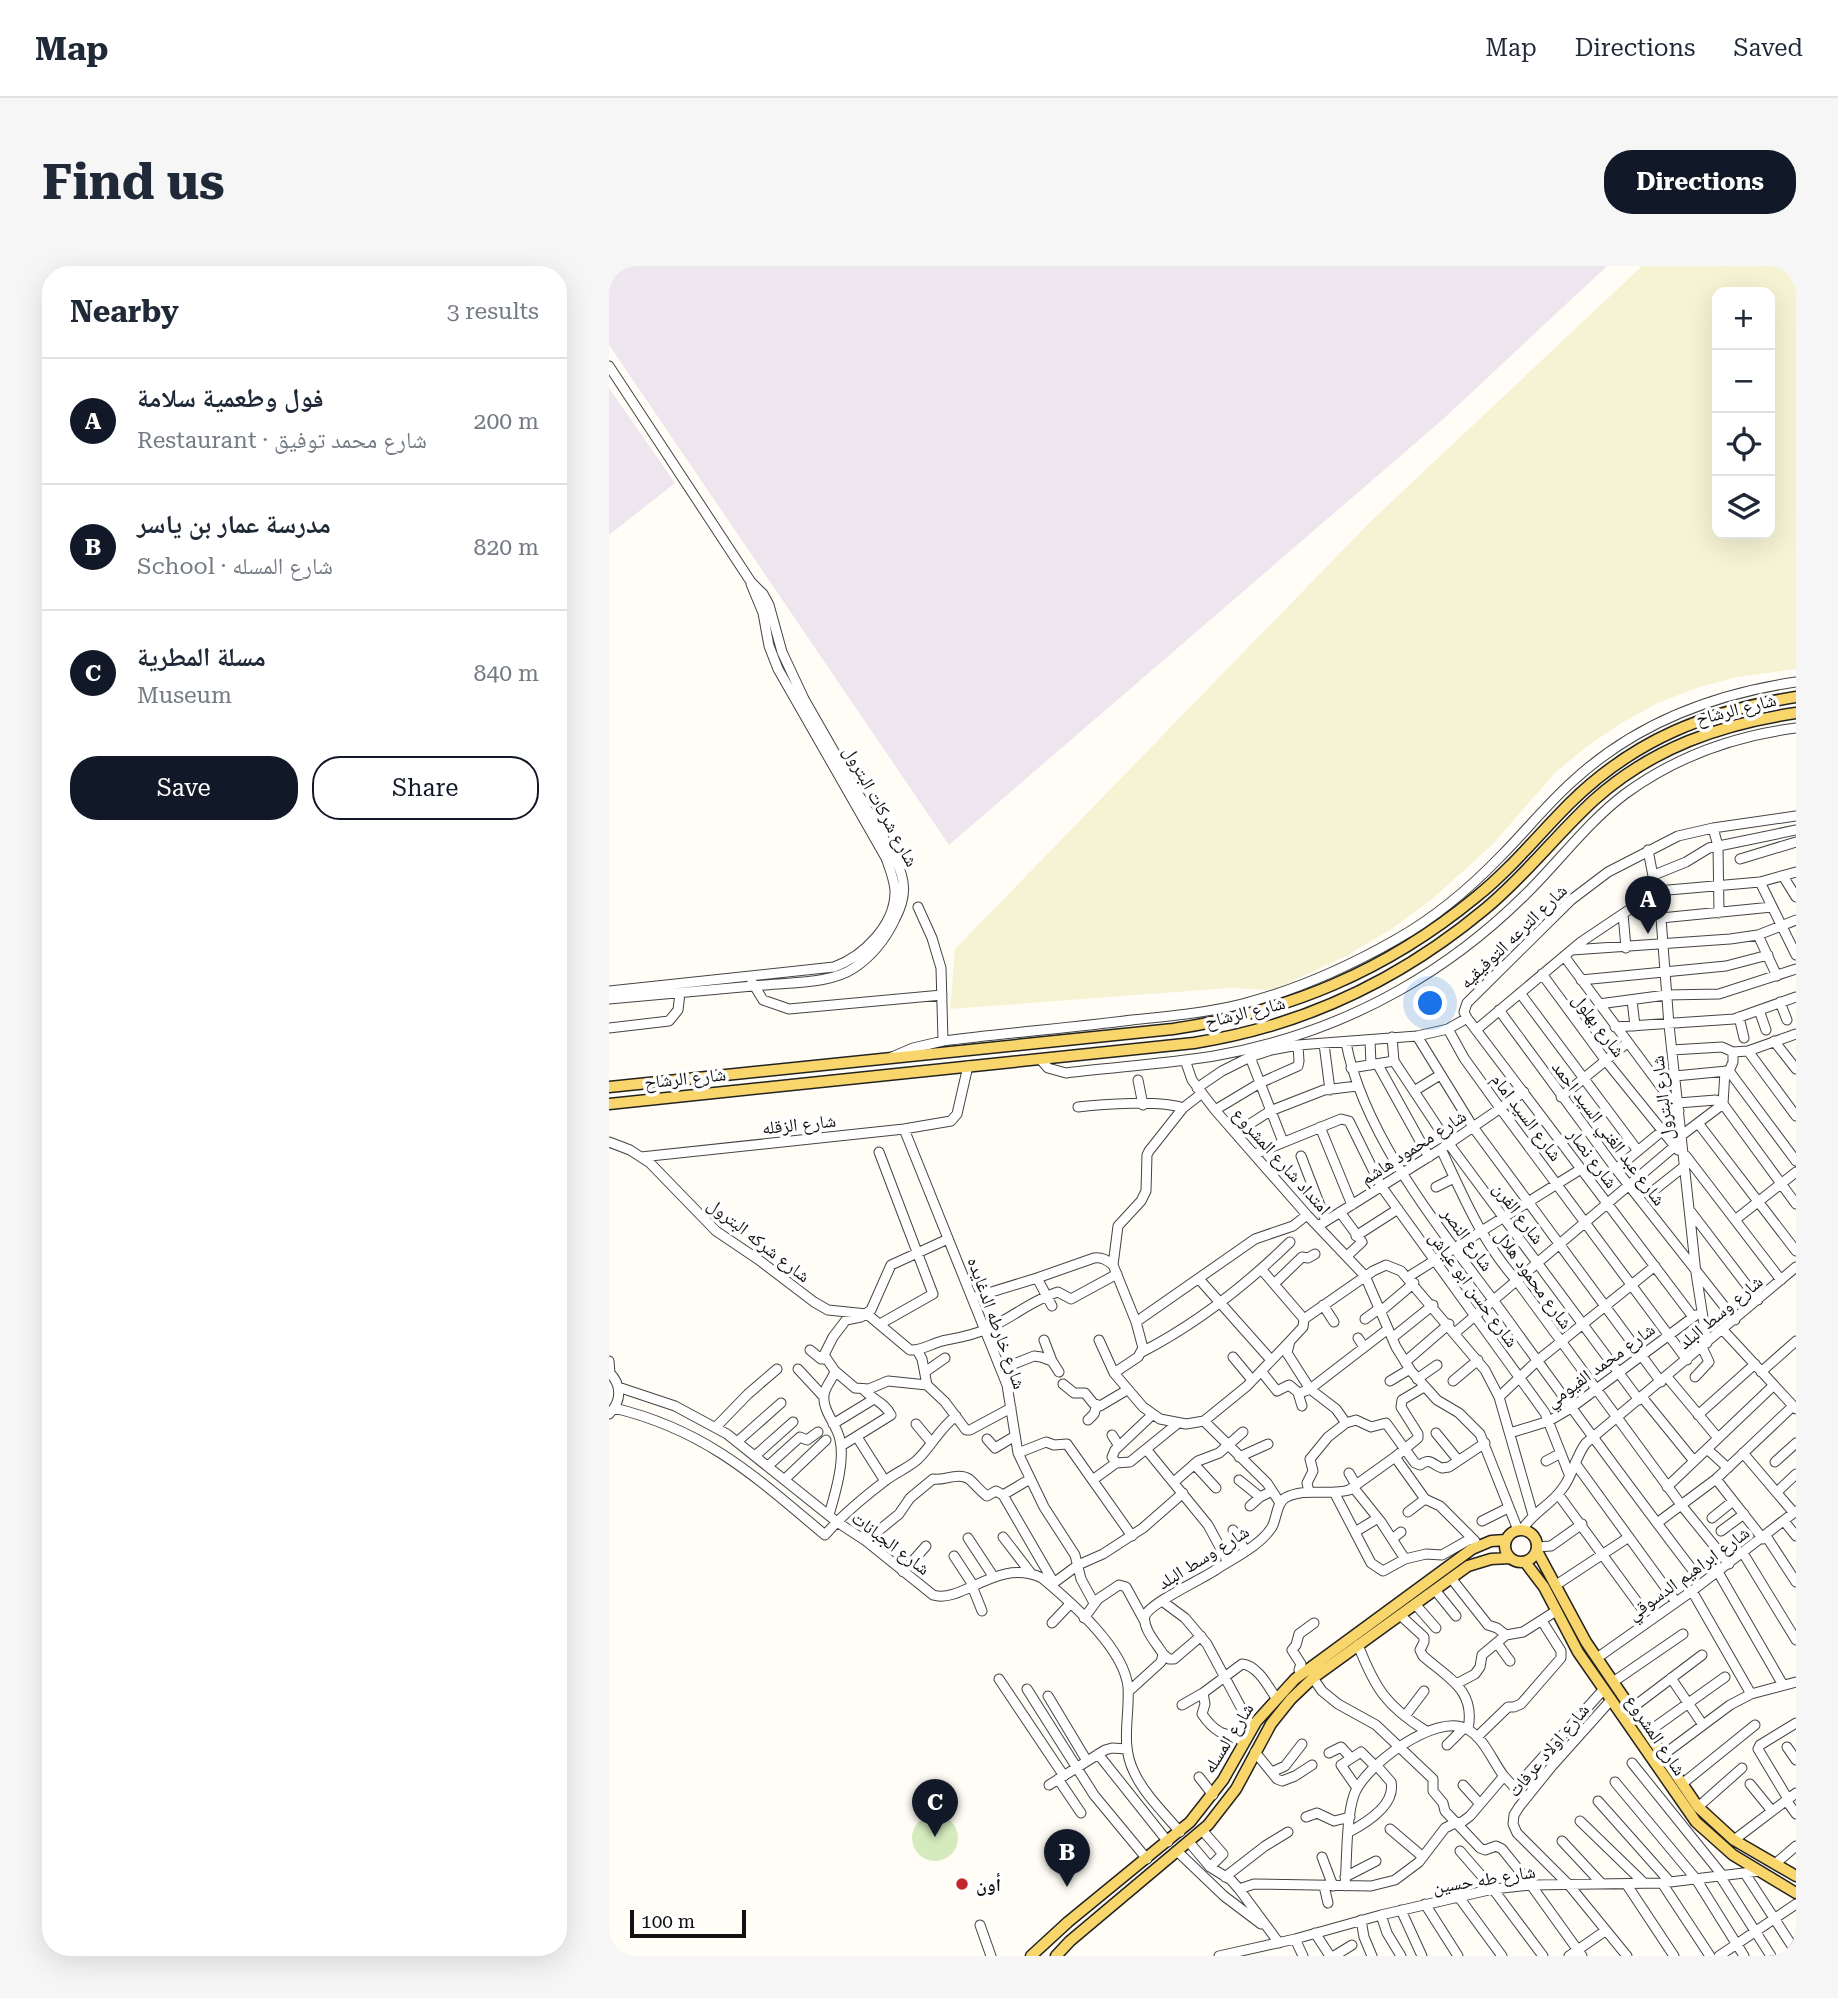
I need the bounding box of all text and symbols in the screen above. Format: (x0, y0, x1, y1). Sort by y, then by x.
text: Map (35, 29, 109, 68)
text: Map (1485, 34, 1537, 62)
text: Directions (1575, 34, 1695, 62)
text: Saved (1733, 34, 1803, 62)
button: Directions (1604, 150, 1796, 214)
text: Find us (42, 154, 225, 211)
map controls (1712, 287, 1775, 539)
button: + (1712, 287, 1775, 350)
text: Nearby (70, 294, 179, 329)
text: 3 results (447, 298, 539, 325)
button: − (1712, 350, 1775, 413)
text: فول وطعمية سلامة (137, 383, 324, 413)
text: A (85, 408, 101, 435)
text: 200 m (474, 408, 539, 435)
button: locate (1712, 413, 1775, 476)
text: Restaurant · شارع محمد توفيق (137, 427, 427, 454)
button: layers (1712, 476, 1775, 539)
text: مدرسة عمار بن ياسر (137, 509, 331, 539)
text: B (85, 534, 101, 561)
text: 820 m (474, 534, 539, 561)
text: School · شارع المسله (137, 553, 333, 580)
text: مسلة المطرية (137, 642, 266, 672)
text: C (85, 660, 101, 687)
text: 840 m (474, 660, 539, 687)
text: Museum (137, 682, 232, 709)
street label: شارع الرشاح (1694, 689, 1779, 731)
street label: شارع شركات البترول (838, 742, 923, 870)
button: Save (70, 756, 298, 820)
button: Share (312, 756, 539, 820)
pin: A (1625, 876, 1671, 934)
street label: شارع الترعه التوفيقيه (1455, 879, 1572, 993)
your location (1413, 986, 1447, 1020)
street label: شارع بهلول (1568, 989, 1630, 1062)
street label: شارع الرشاح (1203, 992, 1288, 1034)
street label: شارع البترول (1646, 1054, 1679, 1141)
street label: شارع عبد الغني السيد احمد (1544, 1057, 1670, 1212)
street label: شارع الرشاح (643, 1063, 727, 1095)
street label: شارع السيد امام (1486, 1069, 1567, 1166)
street label: امتداد شارع المشروع (1228, 1103, 1336, 1219)
street label: شارع محمود هاشم (1356, 1105, 1471, 1191)
street label: شارع الزقله (761, 1110, 837, 1139)
street label: شارع نصار (1562, 1123, 1622, 1193)
street label: شارع الفرن (1488, 1178, 1549, 1249)
street label: شارع شركه البترول (703, 1193, 814, 1287)
street label: شارع النصر (1437, 1202, 1498, 1275)
street label: شارع محمود هلال (1490, 1225, 1577, 1333)
street label: شارع حسن ابو عياش (1424, 1227, 1523, 1352)
street label: شارع خارطه الدغايده (962, 1254, 1031, 1392)
street label: شارع وسط البلد (1673, 1271, 1767, 1354)
street label: شارع محمد الفيومي (1541, 1318, 1661, 1415)
street label: شارع الجبانات (847, 1507, 934, 1580)
street label: شارع وسط البلد (1153, 1521, 1253, 1594)
street label: شارع ابراهيم الدسوقي (1623, 1522, 1756, 1628)
street label: شارع المشروع (1621, 1691, 1691, 1780)
street label: شارع المسله (1198, 1699, 1259, 1778)
street label: شارع اولاد عرفات (1503, 1699, 1594, 1802)
pin: C (912, 1779, 958, 1837)
pin: B (1044, 1829, 1090, 1887)
street label: شارع طه حسين (1431, 1861, 1537, 1898)
place label: أون (976, 1873, 1001, 1896)
marker: أون (954, 1876, 970, 1892)
scale bar (630, 1907, 745, 1939)
text: 100 m (641, 1910, 695, 1933)

